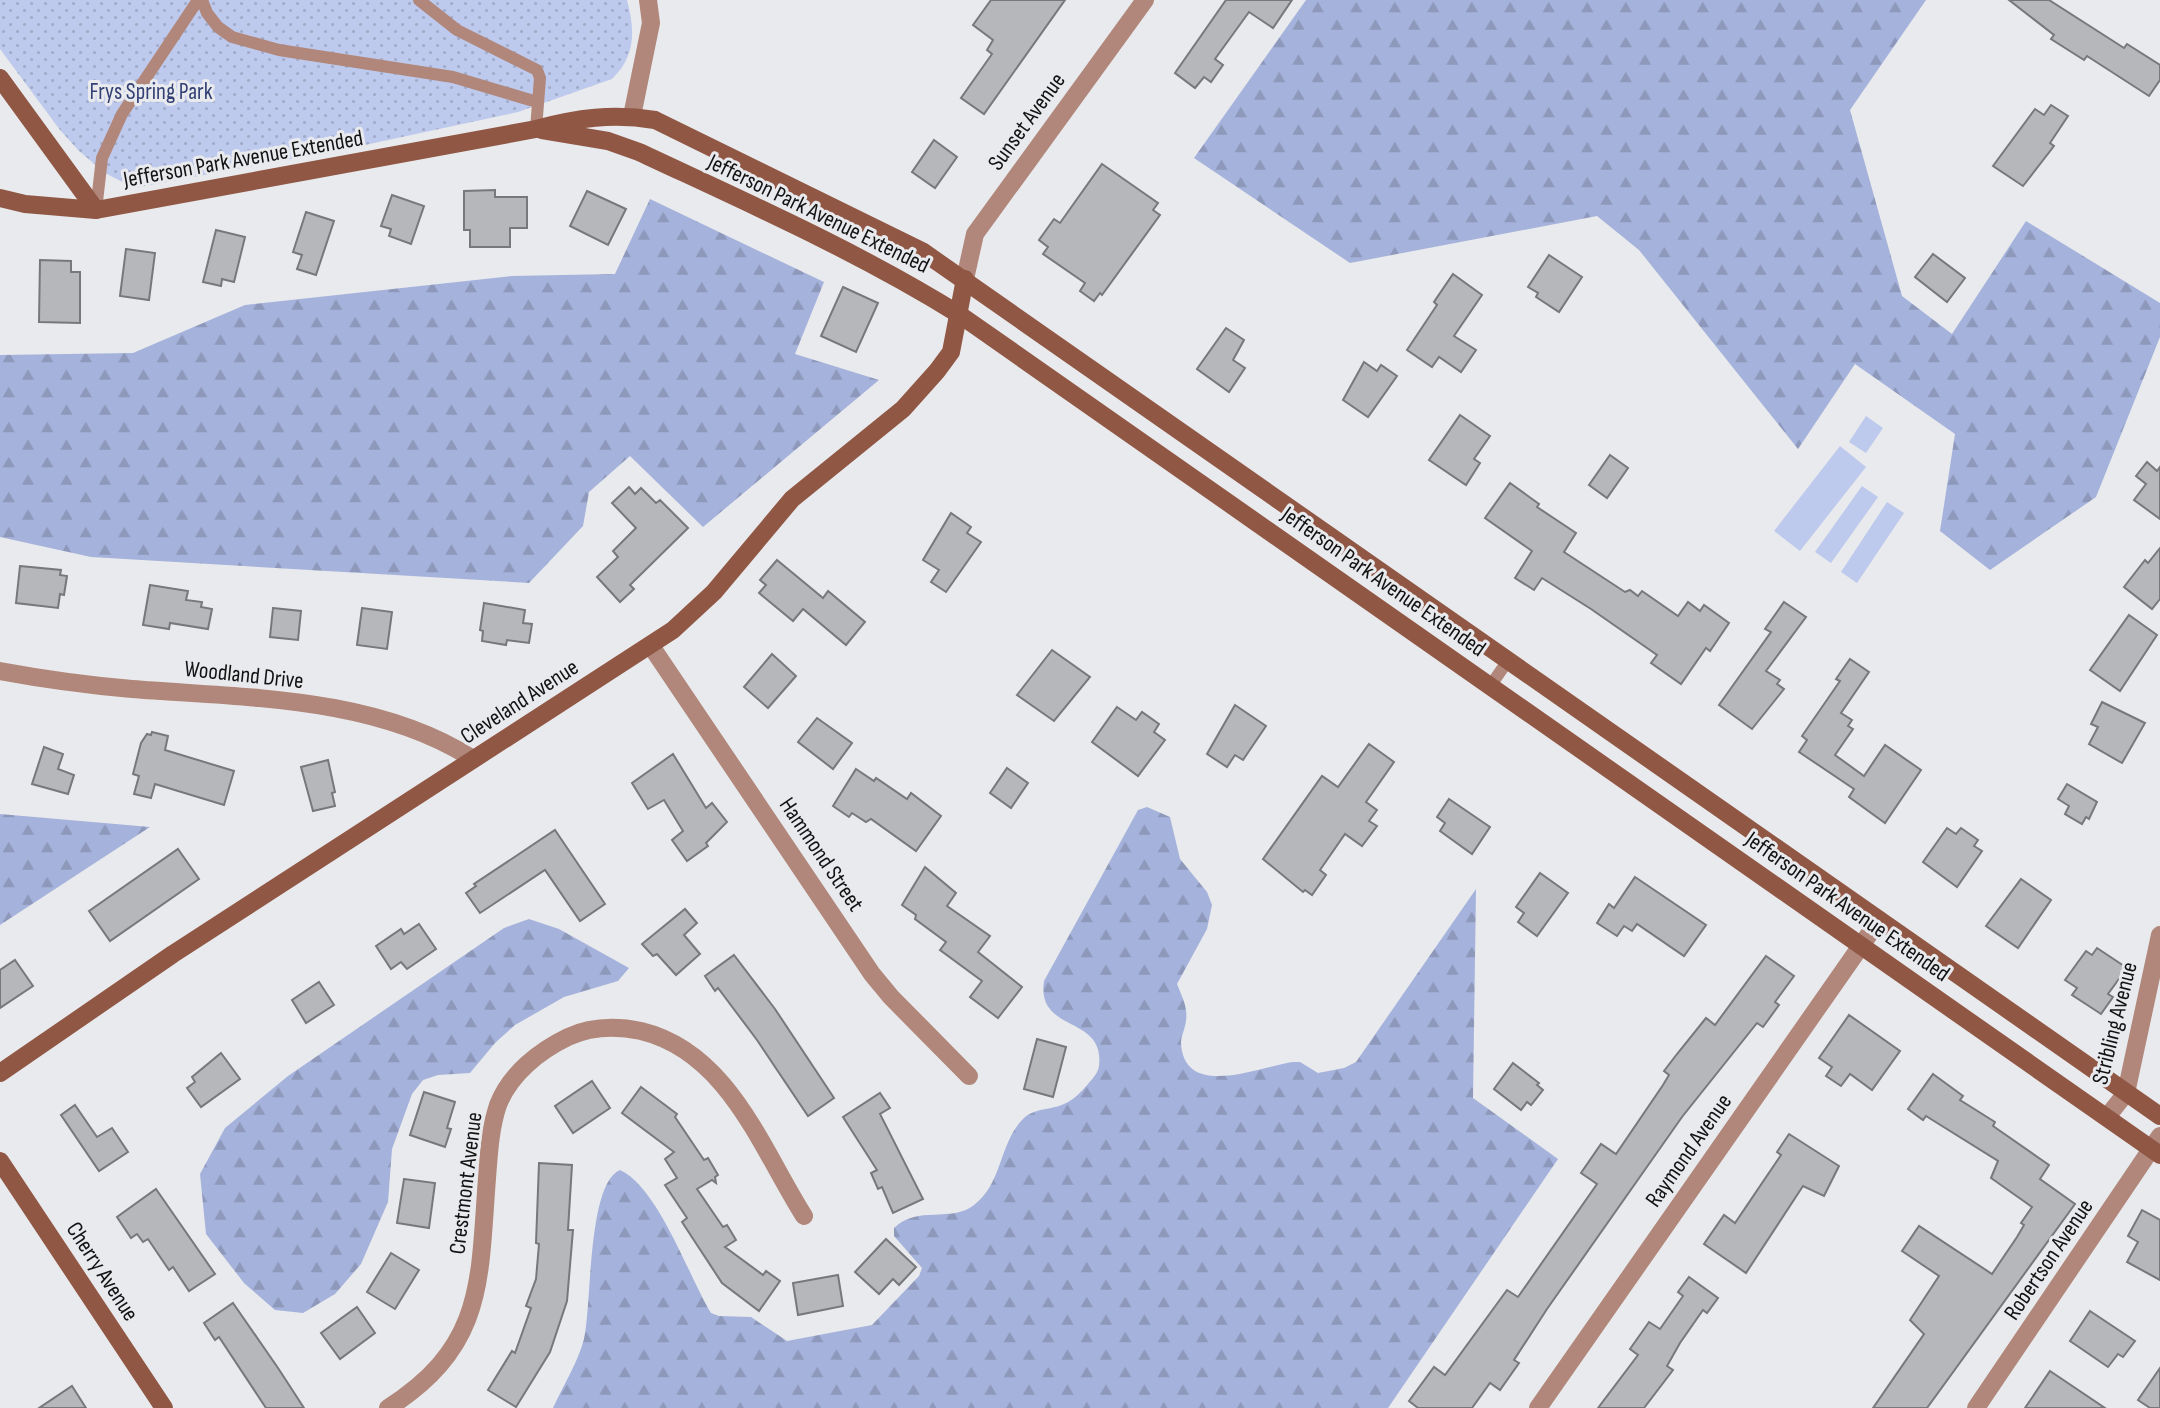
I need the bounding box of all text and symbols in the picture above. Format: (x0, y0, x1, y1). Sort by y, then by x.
street label: Sunset Avenue (982, 67, 1072, 176)
park label: Frys Spring Park (90, 78, 213, 106)
street label: Jefferson Park Avenue Extended (120, 124, 365, 194)
street label: Jefferson Park Avenue Extended (702, 148, 934, 280)
street label: Jefferson Park Avenue Extended (1275, 500, 1491, 663)
street label: Cleveland Avenue (455, 653, 584, 750)
street label: Woodland Drive (183, 655, 305, 695)
street label: Hammond Street (773, 792, 869, 917)
street label: Jefferson Park Avenue Extended (1739, 825, 1955, 988)
street label: Stribling Avenue (2086, 959, 2144, 1087)
street label: Raymond Avenue (1640, 1089, 1738, 1212)
street label: Crestmont Avenue (443, 1110, 489, 1256)
street label: Robertson Avenue (1998, 1194, 2100, 1325)
street label: Cherry Avenue (60, 1217, 145, 1326)

